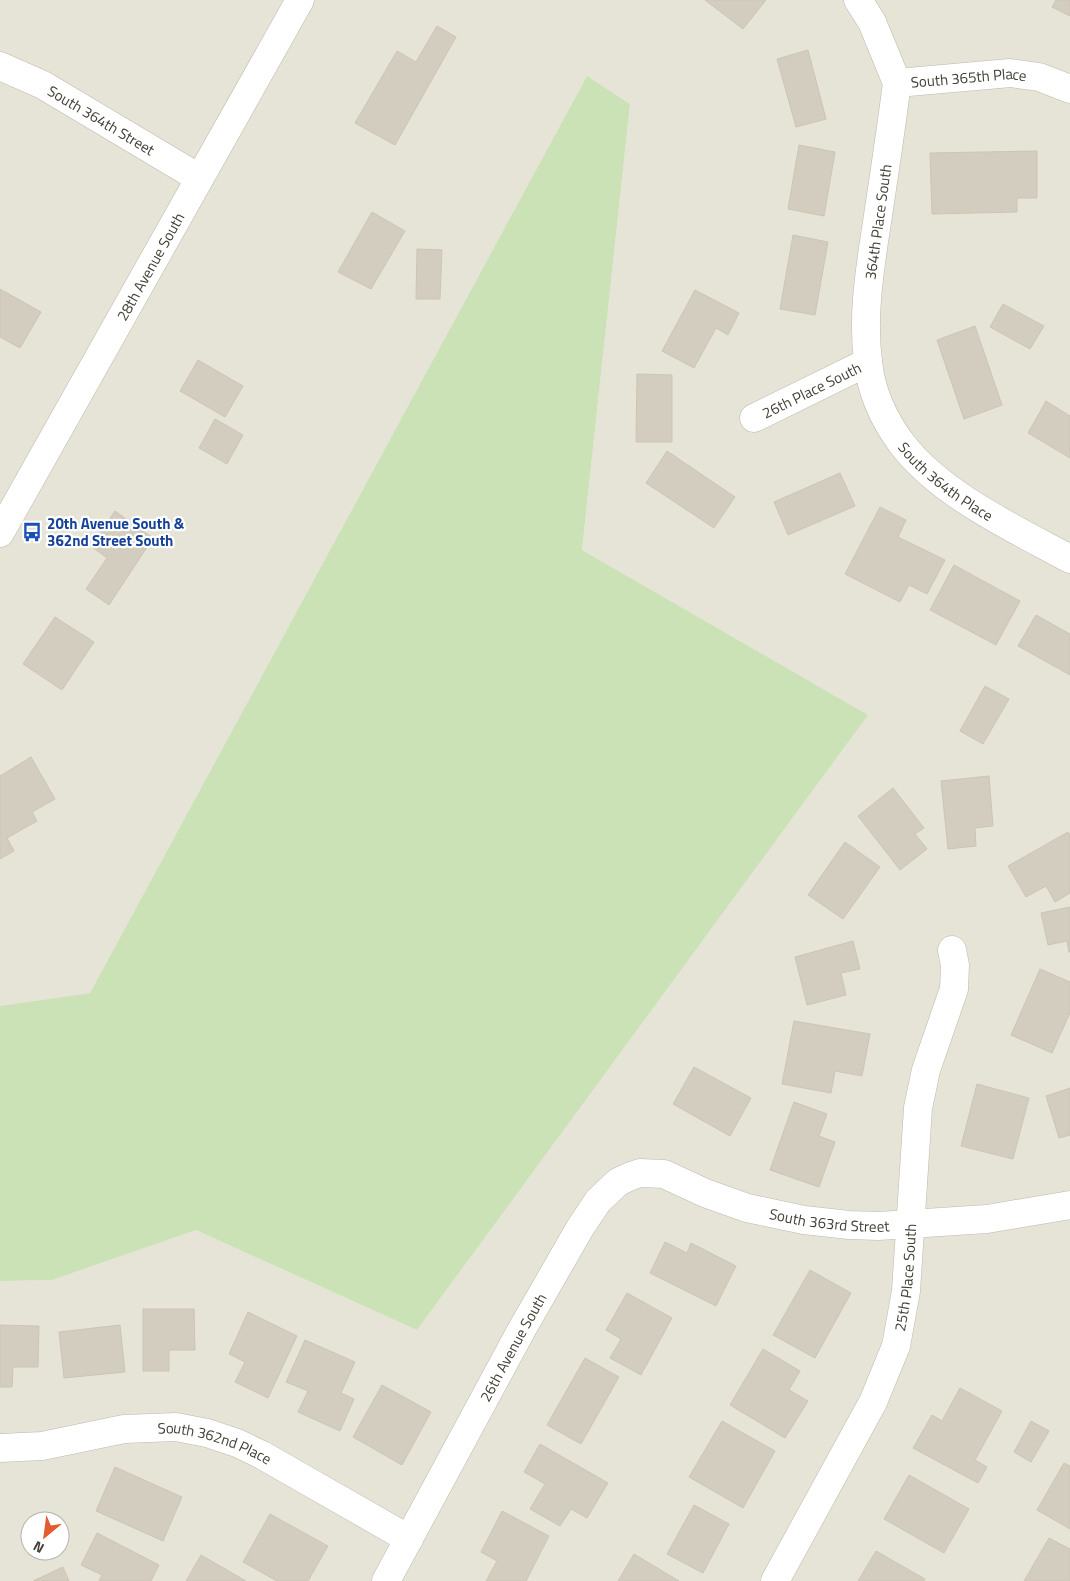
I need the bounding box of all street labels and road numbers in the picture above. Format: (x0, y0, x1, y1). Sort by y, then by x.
street label: South 365th Place (910, 61, 1028, 93)
street label: South 364th Street (43, 79, 160, 161)
street label: 364th Place South (859, 163, 897, 281)
street label: 28th Avenue South (110, 208, 190, 325)
street label: 26th Place South (758, 356, 865, 424)
street label: South 364th Place (893, 437, 998, 526)
street label: South 363rd Street (767, 1202, 891, 1238)
street label: 25th Place South (887, 1223, 922, 1333)
street label: 26th Avenue South (473, 1288, 552, 1406)
street label: South 362nd Place (157, 1415, 276, 1470)

